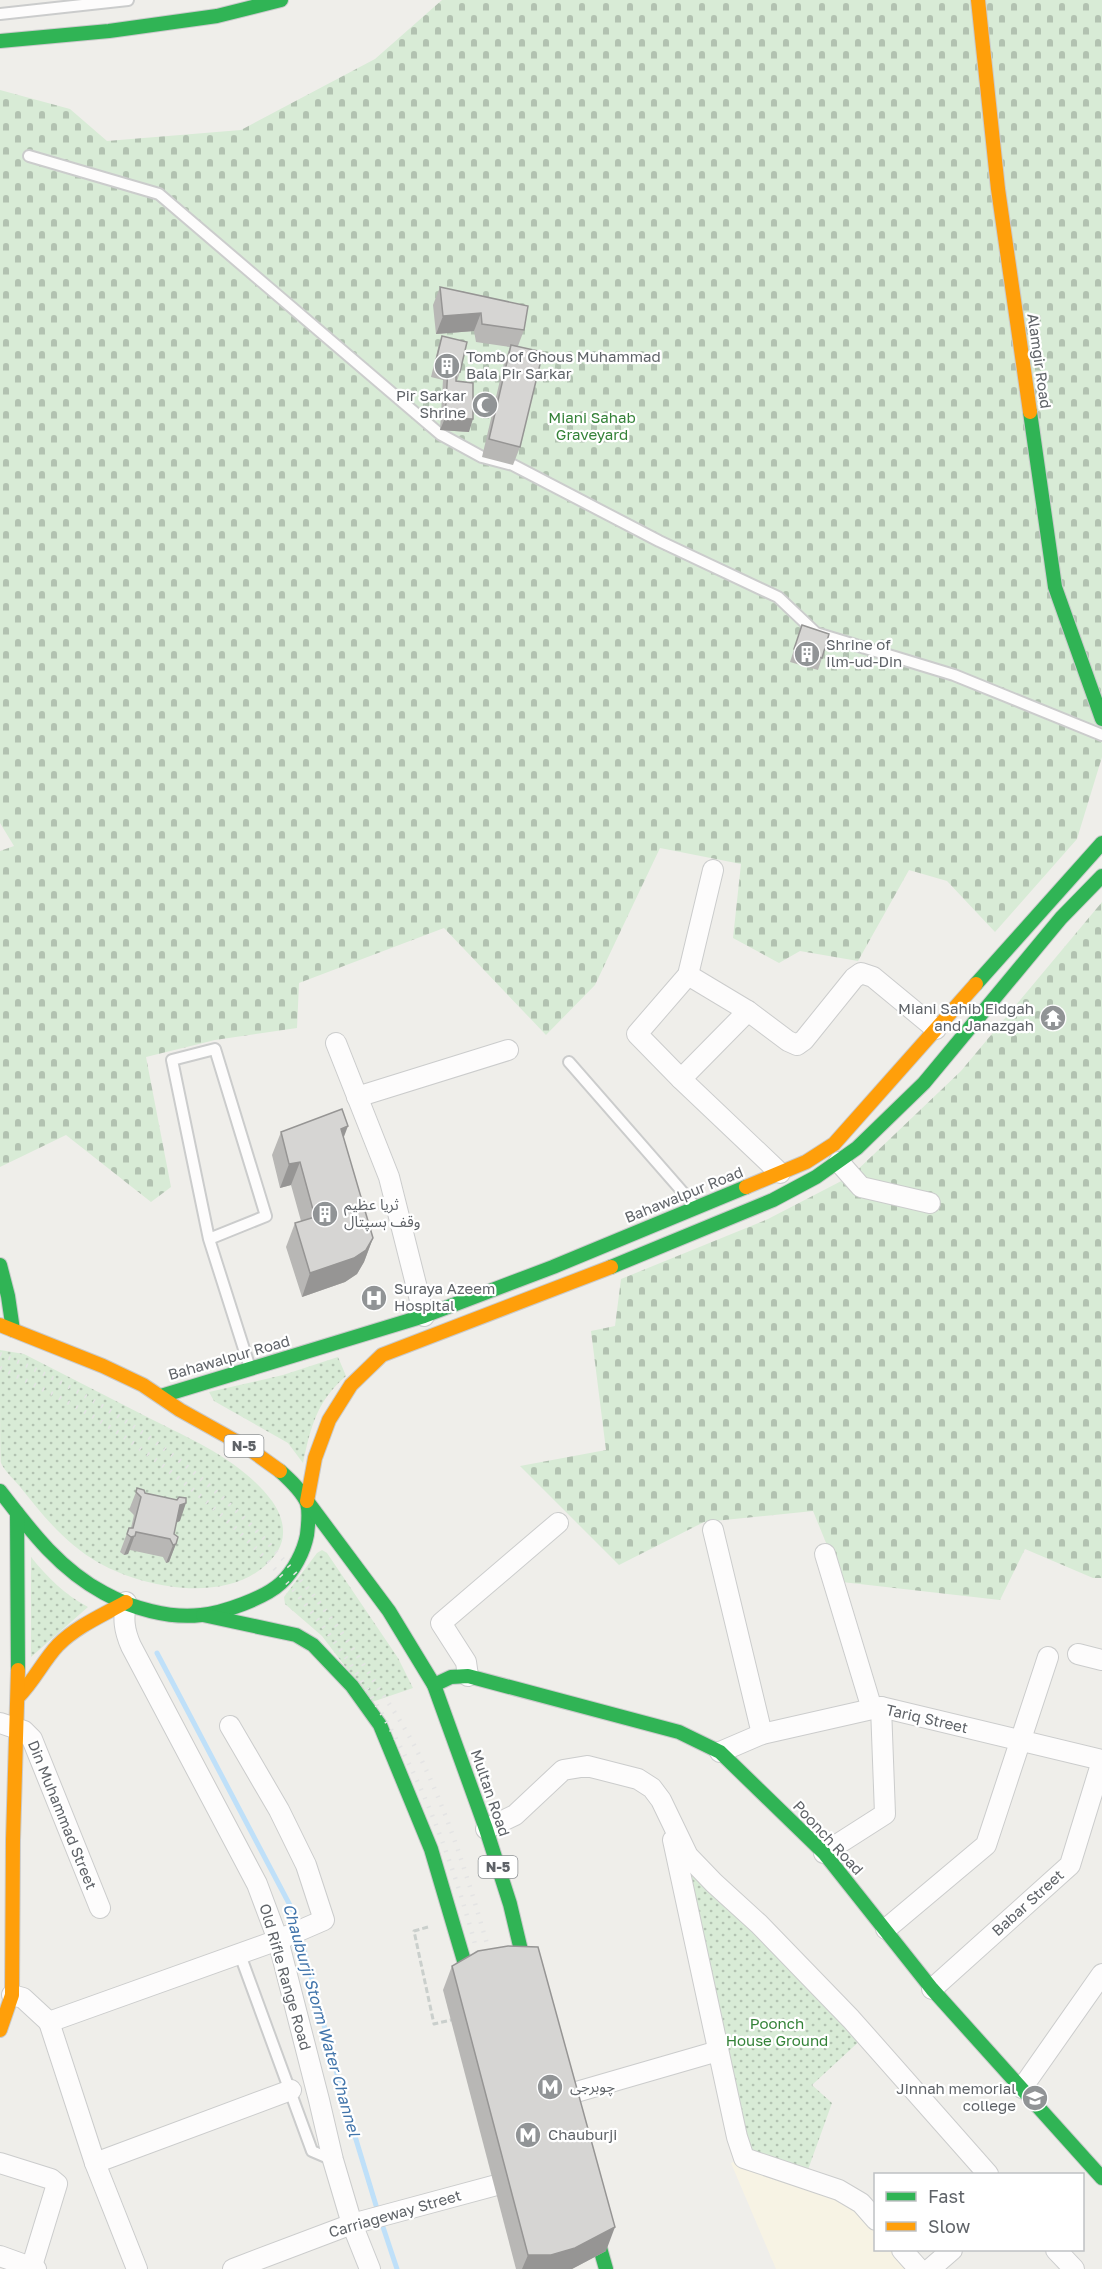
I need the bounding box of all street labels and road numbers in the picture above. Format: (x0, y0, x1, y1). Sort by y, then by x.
street label: Alamgir Road (1024, 312, 1056, 410)
street label: Bahawalpur Road (622, 1162, 745, 1226)
street label: Bahawalpur Road (166, 1331, 292, 1383)
road number: N-5 (224, 1435, 264, 1457)
street label: Tariq Street (884, 1700, 970, 1736)
street label: Din Muhammad Street (25, 1737, 101, 1892)
street label: Multan Road (468, 1747, 514, 1838)
street label: Poonch Road (790, 1797, 868, 1878)
road number: N-5 (478, 1856, 518, 1878)
street label: Babar Street (988, 1865, 1067, 1939)
street label: Old Rifle Range Road (256, 1901, 316, 2052)
street label: Carriageway Street (326, 2185, 463, 2241)

